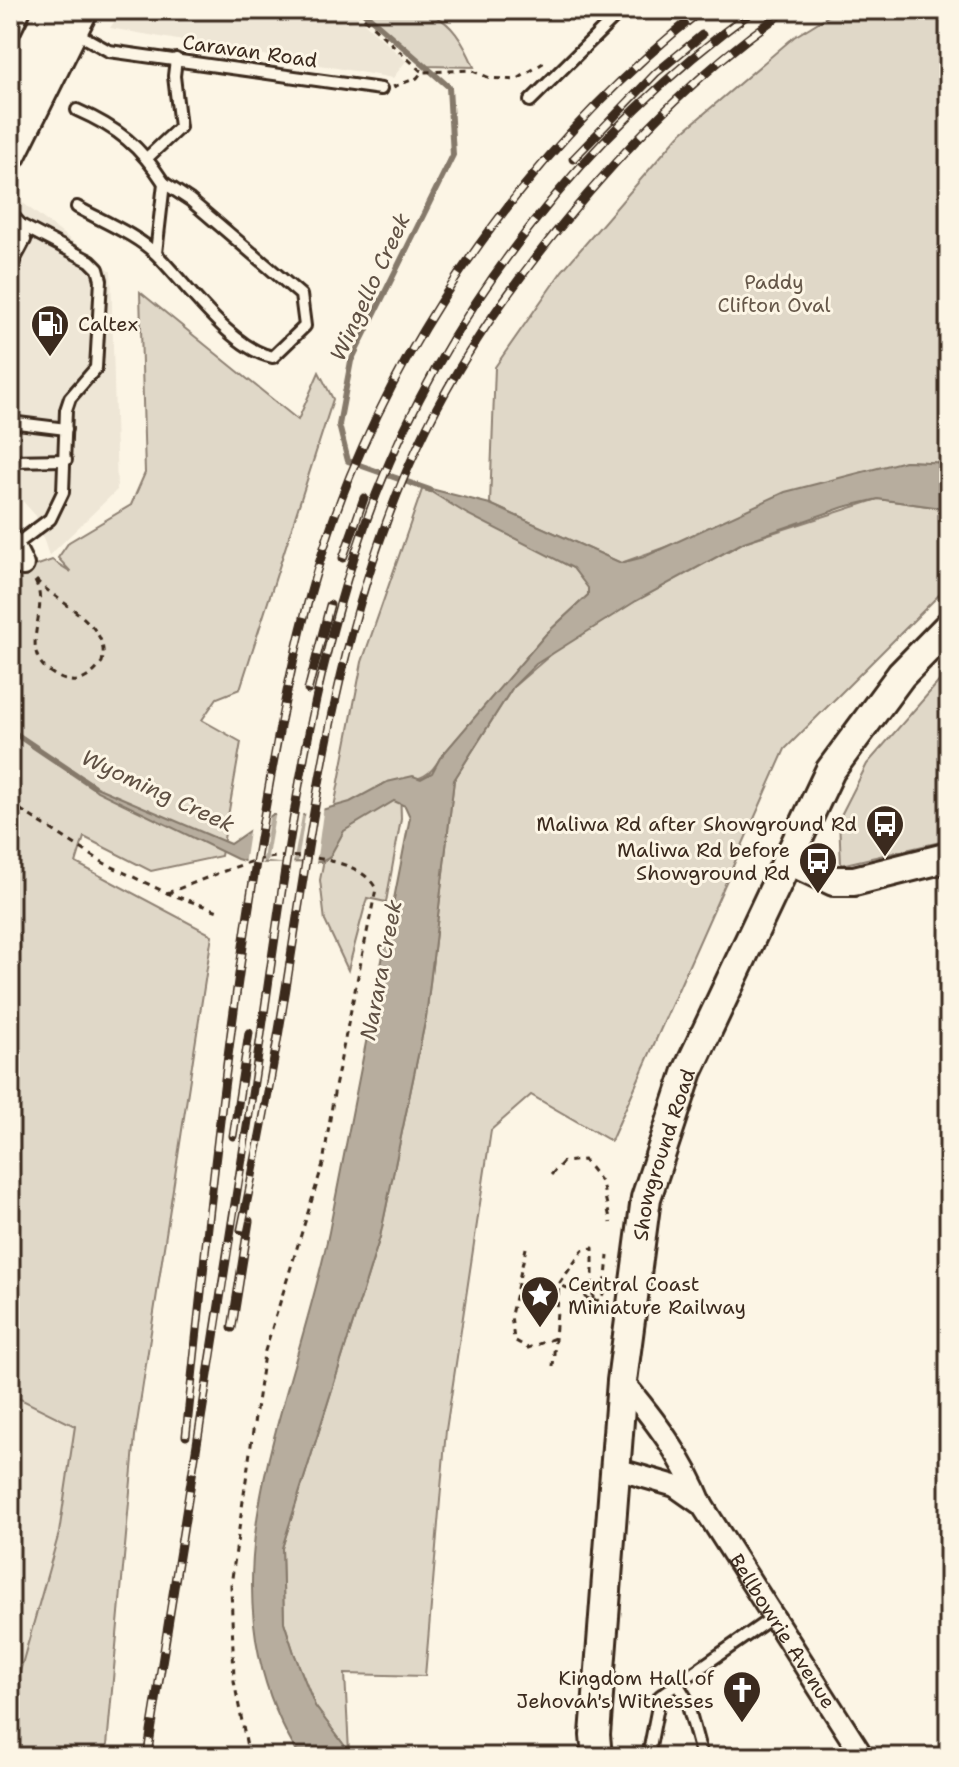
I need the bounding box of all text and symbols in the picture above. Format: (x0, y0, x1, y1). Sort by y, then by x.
street label: Caravan Road (181, 29, 319, 73)
water label: Wingello Creek (323, 208, 417, 366)
park label: Paddy Clifton Oval (717, 269, 831, 318)
fuel station icon: Caltex (29, 303, 71, 358)
place label: Caltex (78, 311, 138, 337)
water label: Wyoming Creek (77, 743, 240, 839)
bus stop icon: Maliwa Rd after Showground Rd (864, 803, 906, 858)
place label: Maliwa Rd after Showground Rd (536, 811, 857, 837)
place label: Maliwa Rd before Showground Rd (617, 837, 790, 886)
bus stop icon: Maliwa Rd before Showground Rd (797, 840, 839, 895)
water label: Narara Creek (353, 897, 409, 1043)
street label: Showground Road (628, 1065, 701, 1242)
place label: Central Coast Miniature Railway (568, 1271, 746, 1320)
place icon: Central Coast Miniature Railway (519, 1274, 561, 1329)
street label: Bellbowrie Avenue (724, 1549, 842, 1714)
place label: Kingdom Hall of Jehovah's Witnesses (516, 1665, 715, 1714)
church icon: Kingdom Hall of Jehovah's Witnesses (721, 1669, 763, 1724)

